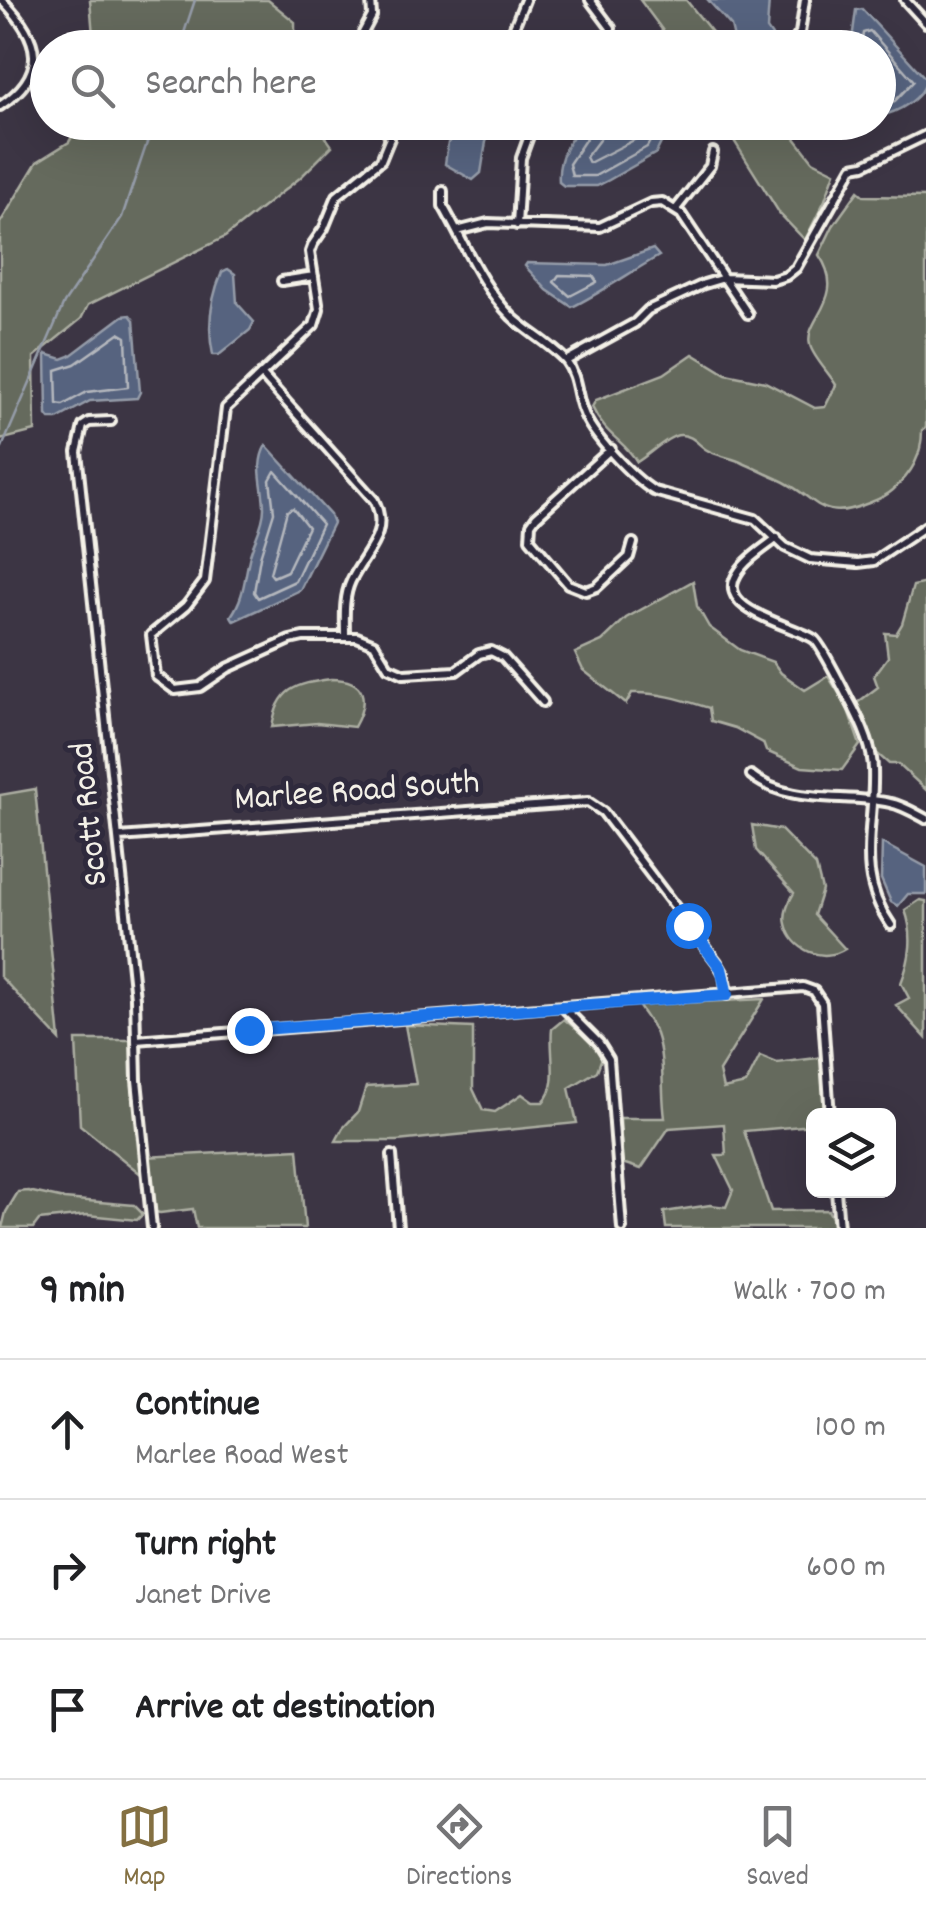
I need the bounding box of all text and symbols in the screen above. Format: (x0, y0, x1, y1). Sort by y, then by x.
search box (30, 30, 896, 140)
icon: search (65, 58, 120, 113)
text: Search here (145, 58, 317, 113)
street label: Scott Road (59, 740, 123, 888)
street label: Marlee Road South (233, 759, 481, 827)
route start (666, 903, 712, 949)
route end (227, 1008, 273, 1054)
map controls (806, 1108, 896, 1198)
button: layers (806, 1108, 896, 1198)
text: 9 min (40, 1263, 125, 1323)
text: Walk · 700 m (733, 1270, 886, 1316)
text: Continue (135, 1379, 260, 1434)
icon: ahead (40, 1402, 95, 1457)
text: 100 m (815, 1406, 886, 1452)
text: Marlee Road West (135, 1434, 349, 1480)
text: Turn right (135, 1519, 276, 1574)
icon: right (40, 1542, 95, 1597)
text: 600 m (806, 1546, 886, 1592)
text: Janet Drive (135, 1574, 271, 1620)
icon: arrive (40, 1682, 95, 1737)
text: Arrive at destination (135, 1682, 435, 1737)
tab: Map (117, 1799, 172, 1899)
tab: Directions (406, 1799, 512, 1899)
tab: Saved (746, 1799, 809, 1899)

